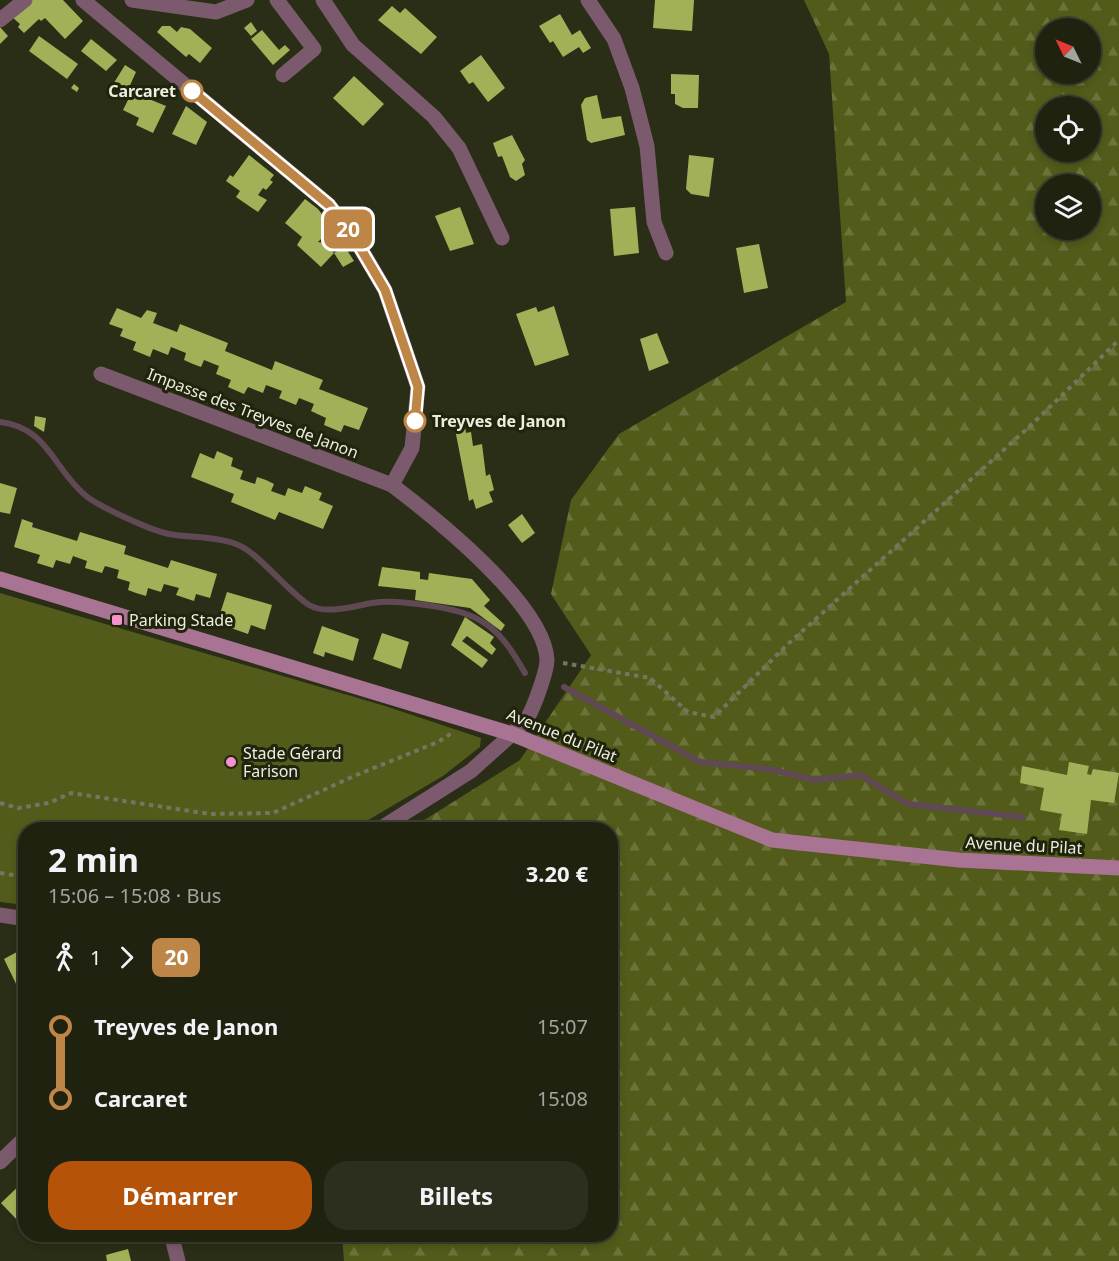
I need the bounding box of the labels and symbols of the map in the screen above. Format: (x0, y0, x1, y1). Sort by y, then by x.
north arrow (1035, 18, 1101, 84)
place label: Carcaret (108, 80, 176, 102)
marker: Carcaret (181, 80, 203, 102)
line badge: 20 (321, 210, 375, 248)
street label: Impasse des Treyves de Janon (144, 363, 362, 463)
marker: Treyves de Janon (404, 410, 426, 432)
place label: Treyves de Janon (432, 410, 566, 432)
place label: Parking Stade (129, 609, 233, 631)
marker: Parking Stade (110, 613, 124, 627)
street label: Avenue du Pilat (504, 703, 621, 767)
place label: Stade Gérard Farison (243, 742, 342, 782)
marker: Stade Gérard Farison (224, 755, 238, 769)
street label: Avenue du Pilat (965, 831, 1083, 859)

